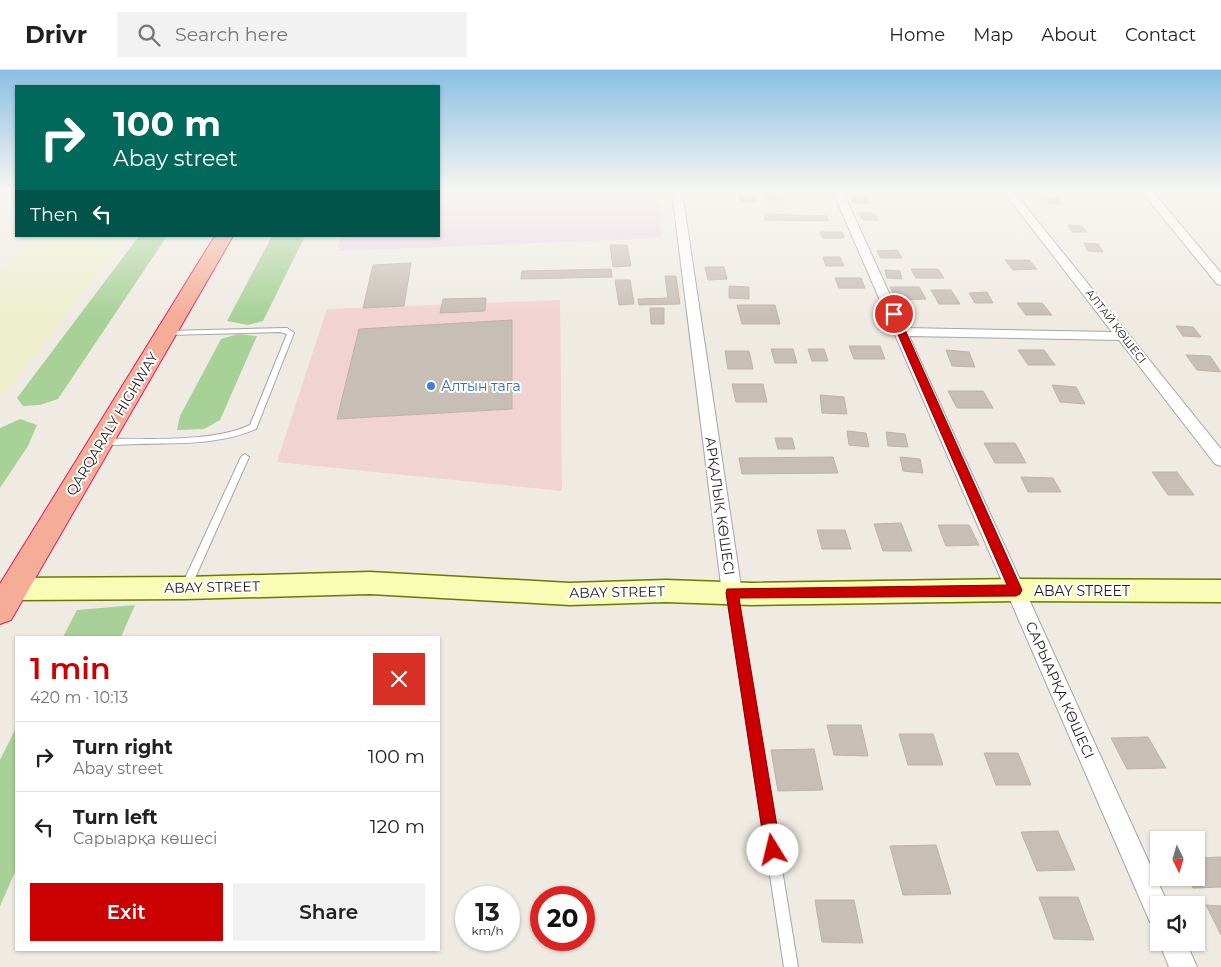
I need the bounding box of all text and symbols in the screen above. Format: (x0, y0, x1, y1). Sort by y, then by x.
search box (117, 12, 467, 57)
text: Drivr (25, 20, 87, 49)
icon: search (135, 21, 163, 49)
text: Search here (175, 23, 288, 46)
text: Home (889, 24, 945, 46)
text: Map (973, 24, 1013, 46)
text: About (1041, 24, 1097, 46)
text: Contact (1125, 24, 1196, 46)
text: 100 m (113, 102, 221, 145)
icon: right (30, 105, 95, 170)
text: Abay street (113, 145, 238, 172)
icon: left (88, 200, 116, 228)
text: Then (30, 203, 78, 226)
street label: АЛТАЙ КӨШЕСІ (1083, 286, 1149, 366)
pin (873, 293, 915, 335)
icon: arrive (880, 300, 908, 328)
street label: QARQARALY HIGHWAY (62, 349, 162, 499)
place label: Алтын тага (441, 377, 521, 395)
marker: Алтын тага (425, 380, 437, 392)
street label: АРҚАЛЫҚ КӨШЕСІ (701, 436, 739, 576)
street label: ABAY STREET (164, 577, 260, 597)
street label: ABAY STREET (569, 582, 665, 602)
street label: ABAY STREET (1034, 582, 1130, 600)
street label: САРЫАРҚА КӨШЕСІ (1022, 619, 1098, 761)
text: 1 min (30, 650, 111, 687)
button: close (373, 653, 425, 705)
text: 420 m · 10:13 (30, 688, 128, 707)
text: Turn right (73, 736, 173, 759)
icon: right (30, 743, 58, 771)
text: 100 m (368, 745, 425, 768)
text: Abay street (73, 759, 164, 778)
text: Turn left (73, 806, 158, 829)
icon: left (30, 813, 58, 841)
text: 120 m (370, 815, 425, 838)
position arrow (746, 823, 798, 875)
text: Сарыарқа көшесі (73, 829, 217, 848)
north arrow (1150, 831, 1205, 886)
map controls (1150, 831, 1205, 951)
button: Exit (30, 883, 223, 941)
button: Share (233, 883, 425, 941)
speed limit sign: 20 (530, 886, 595, 951)
button: sound (1150, 896, 1205, 951)
text: 13 (475, 897, 500, 927)
text: km/h (471, 923, 504, 938)

